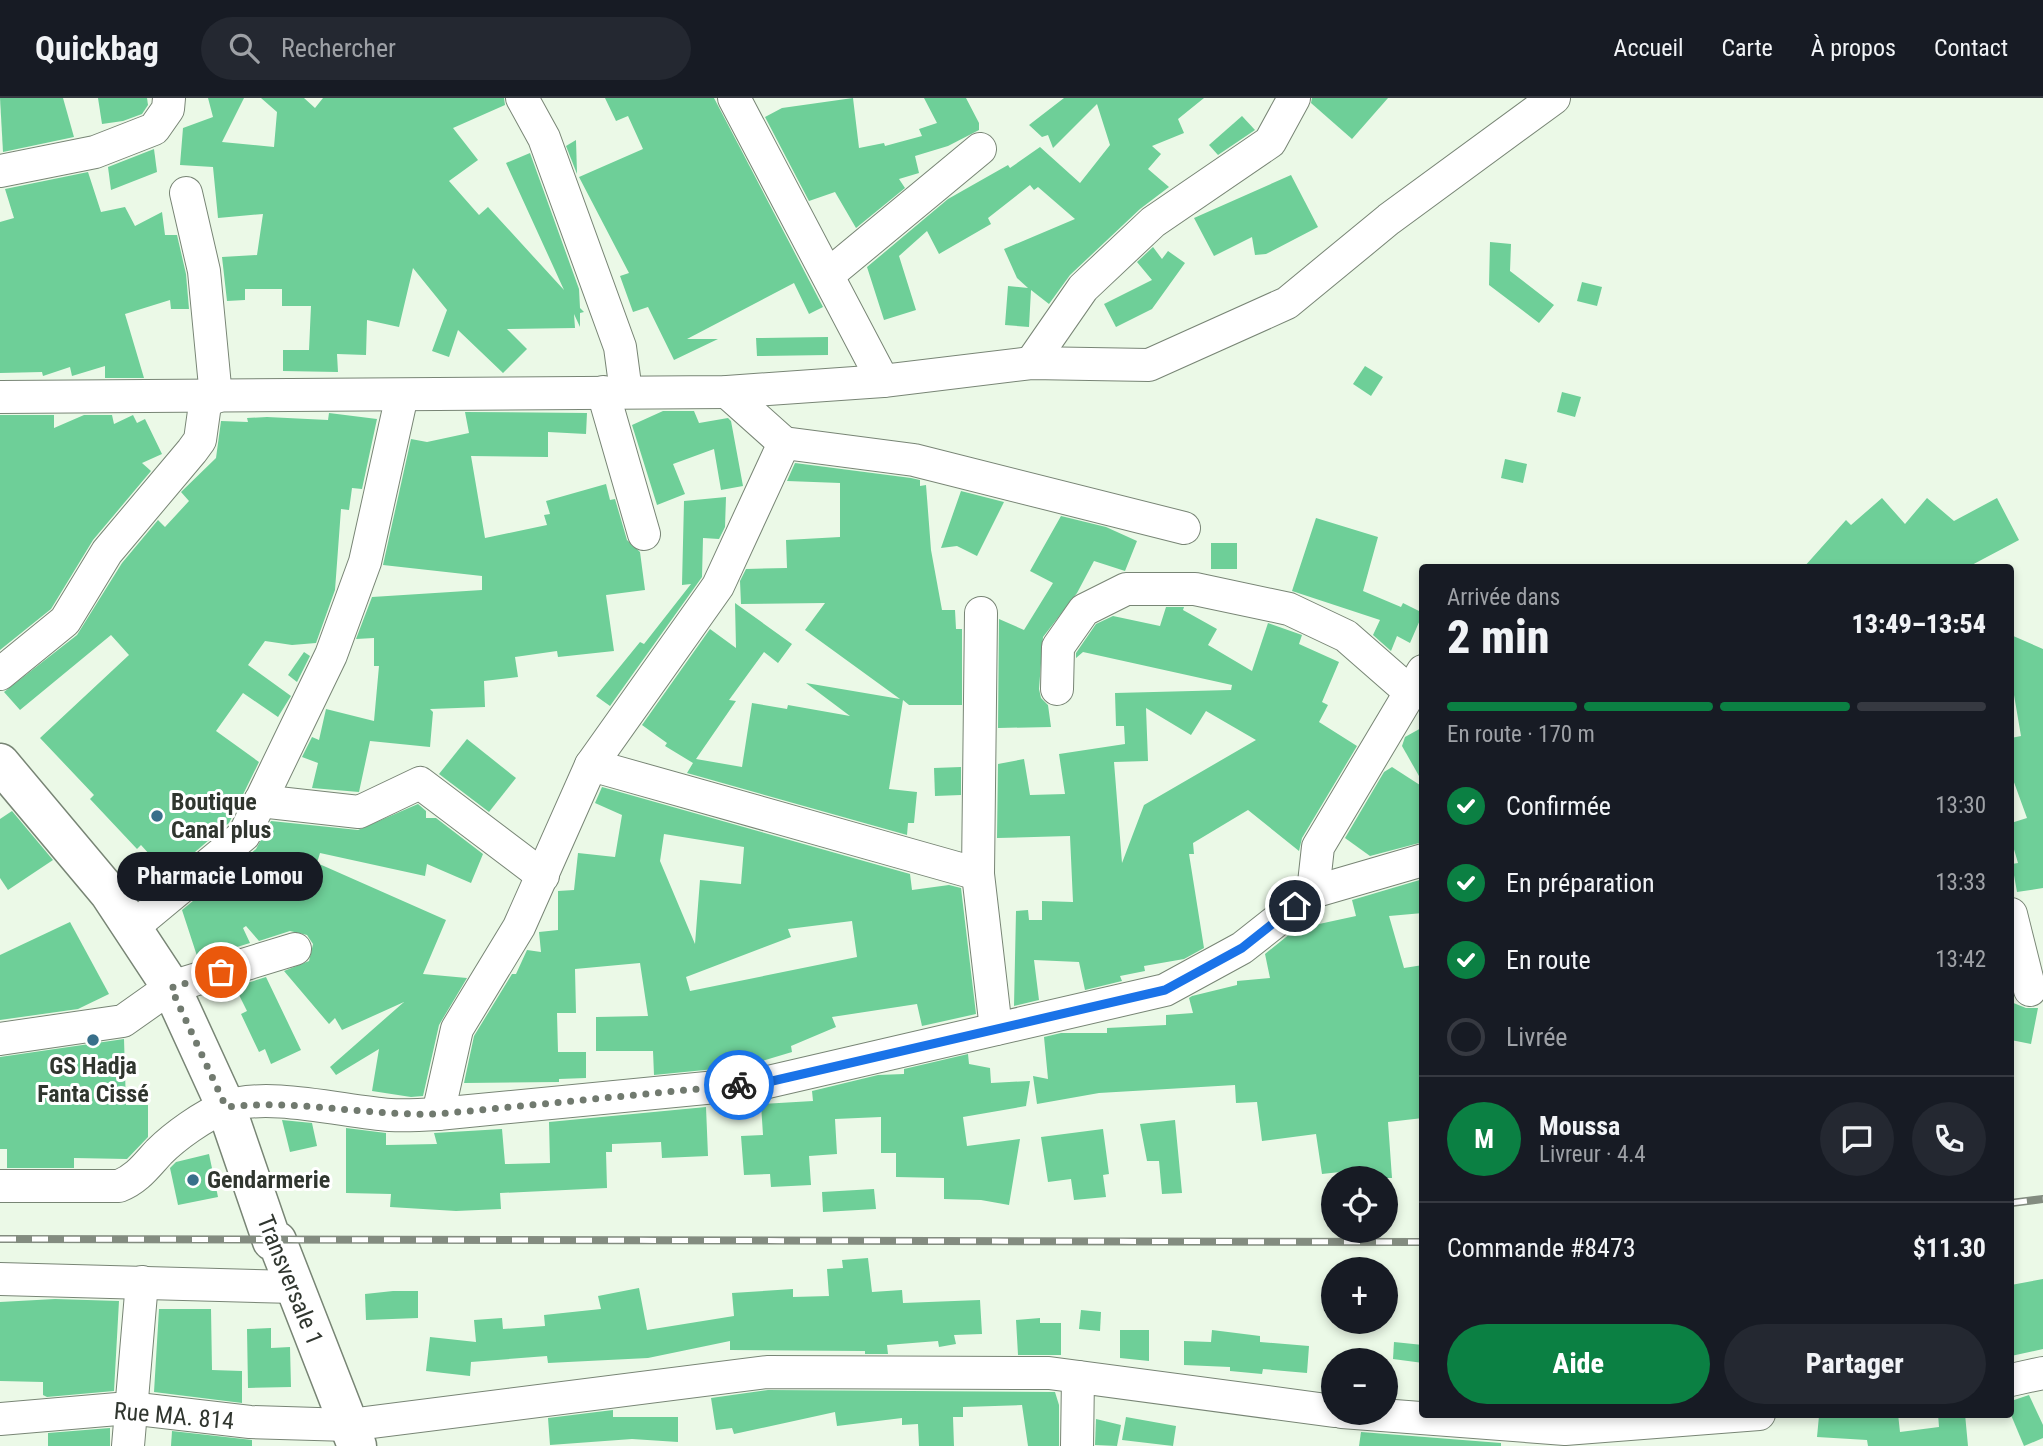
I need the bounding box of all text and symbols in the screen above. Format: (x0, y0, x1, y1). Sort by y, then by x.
search box (201, 17, 691, 80)
text: Quickbag (35, 29, 159, 68)
icon: search (225, 29, 263, 67)
text: Rechercher (281, 33, 396, 63)
text: Accueil (1614, 34, 1683, 62)
text: Carte (1721, 34, 1773, 62)
text: À propos (1811, 34, 1896, 62)
text: Contact (1934, 34, 2008, 62)
text: Arrivée dans (1447, 584, 1560, 611)
text: 13:49–13:54 (1852, 609, 1986, 639)
text: 2 min (1447, 610, 1550, 664)
text: En route · 170 m (1447, 721, 1595, 748)
icon: check (1447, 787, 1485, 825)
place label: Boutique Canal plus (171, 788, 271, 844)
text: Confirmée (1506, 791, 1611, 821)
text: 13:30 (1935, 792, 1986, 819)
marker: Boutique Canal plus (149, 808, 165, 824)
callout: Pharmacie Lomou (118, 853, 324, 902)
text: Pharmacie Lomou (137, 863, 303, 890)
icon: check (1447, 864, 1485, 902)
text: En préparation (1506, 868, 1655, 898)
text: 13:33 (1935, 869, 1986, 896)
pin (1265, 876, 1325, 936)
icon: home (1276, 887, 1314, 925)
icon: check (1447, 941, 1485, 979)
pin (191, 942, 251, 1002)
text: En route (1506, 945, 1591, 975)
text: 13:42 (1935, 946, 1986, 973)
icon: bag (202, 953, 240, 991)
text: Livrée (1506, 1022, 1568, 1052)
marker: GS Hadja Fanta Cissé (85, 1032, 101, 1048)
courier (704, 1050, 774, 1120)
place label: GS Hadja Fanta Cissé (37, 1052, 149, 1108)
icon: bike (720, 1066, 758, 1104)
button: chat (1820, 1102, 1894, 1176)
button: phone (1912, 1102, 1986, 1176)
text: Moussa (1539, 1111, 1620, 1141)
text: M (1474, 1124, 1494, 1154)
text: Livreur · 4.4 (1539, 1141, 1646, 1168)
place label: Gendarmerie (207, 1166, 330, 1194)
map controls (1321, 1166, 1398, 1425)
button: locate (1321, 1166, 1398, 1243)
marker: Gendarmerie (185, 1172, 201, 1188)
street label: Transversale 1 (251, 1211, 329, 1349)
text: Commande #8473 (1447, 1233, 1636, 1263)
text: $11.30 (1913, 1233, 1986, 1263)
button: + (1321, 1257, 1398, 1334)
button: Aide (1447, 1324, 1710, 1404)
button: Partager (1724, 1324, 1986, 1404)
button: − (1321, 1348, 1398, 1425)
street label: Rue MA. 814 (113, 1397, 235, 1435)

